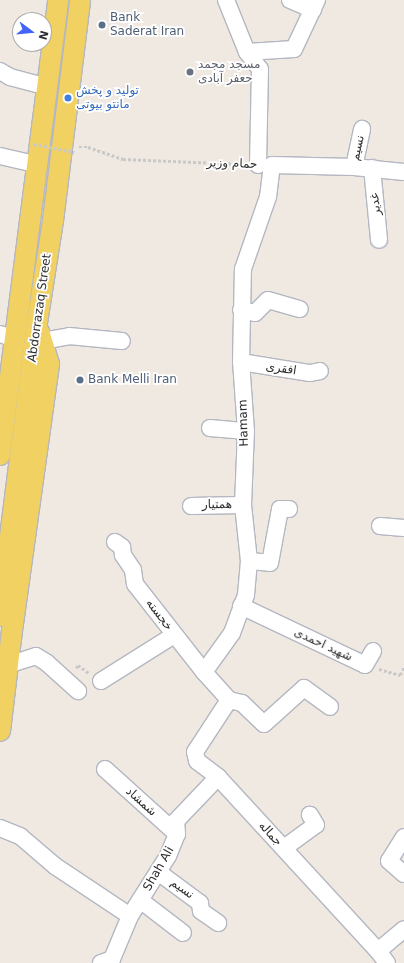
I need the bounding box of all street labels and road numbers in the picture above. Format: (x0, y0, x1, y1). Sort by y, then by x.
street label: نسیم (348, 134, 368, 162)
street label: حمام وزیر (206, 156, 258, 172)
street label: غدیر (368, 192, 384, 216)
street label: Abdorrazaq Street (25, 253, 55, 363)
street label: افقری (264, 359, 298, 379)
street label: Hamam (236, 399, 252, 447)
street label: همتیار (202, 498, 232, 512)
street label: خجسته (142, 596, 176, 634)
street label: شهید احمدی (292, 625, 354, 665)
street label: شمشاد (123, 784, 159, 820)
street label: جماله (255, 819, 285, 849)
street label: Shah Ali (141, 844, 177, 894)
street label: نسیم (167, 876, 197, 902)

